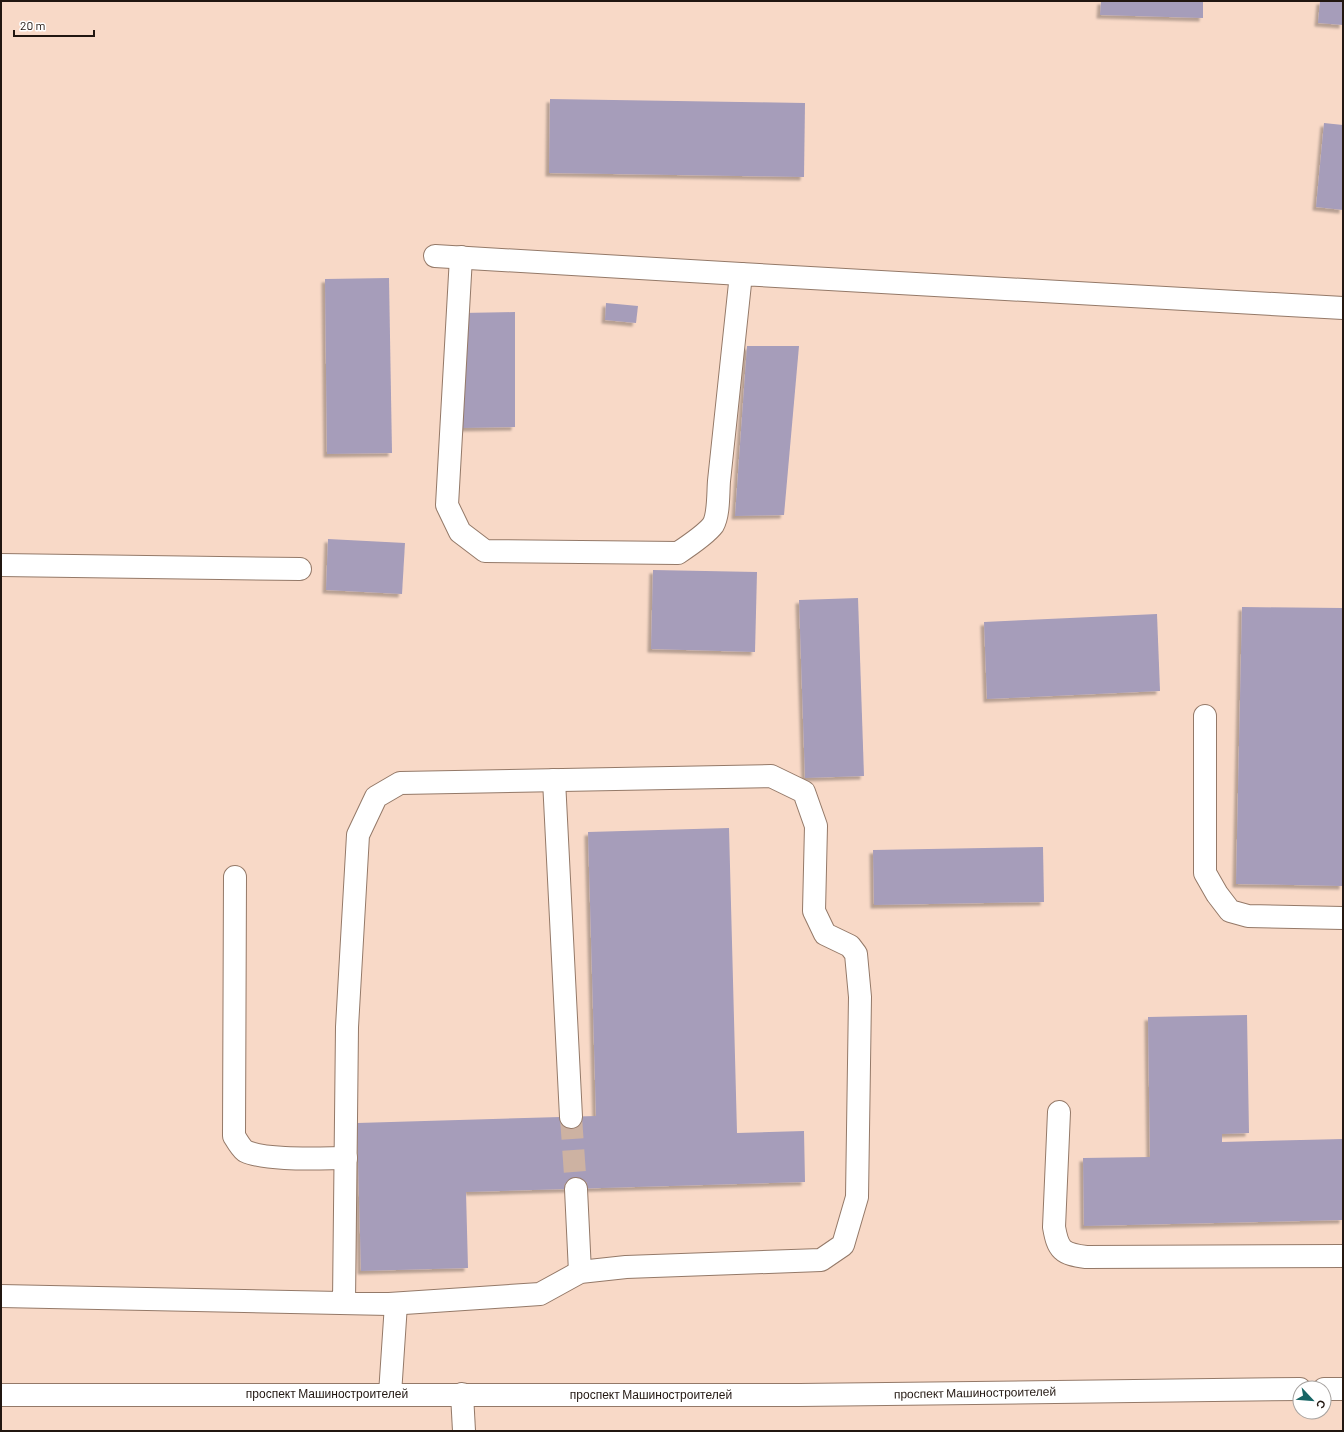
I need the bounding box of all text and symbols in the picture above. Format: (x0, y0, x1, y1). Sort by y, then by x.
scale bar (14, 12, 94, 38)
text: 20 m (20, 18, 46, 32)
north arrow (1292, 1380, 1332, 1420)
street label: проспект Машиностроителей (894, 1384, 1056, 1401)
street label: проспект Машиностроителей (246, 1386, 408, 1401)
street label: проспект Машиностроителей (570, 1387, 732, 1402)
text: С (1314, 1398, 1329, 1411)

